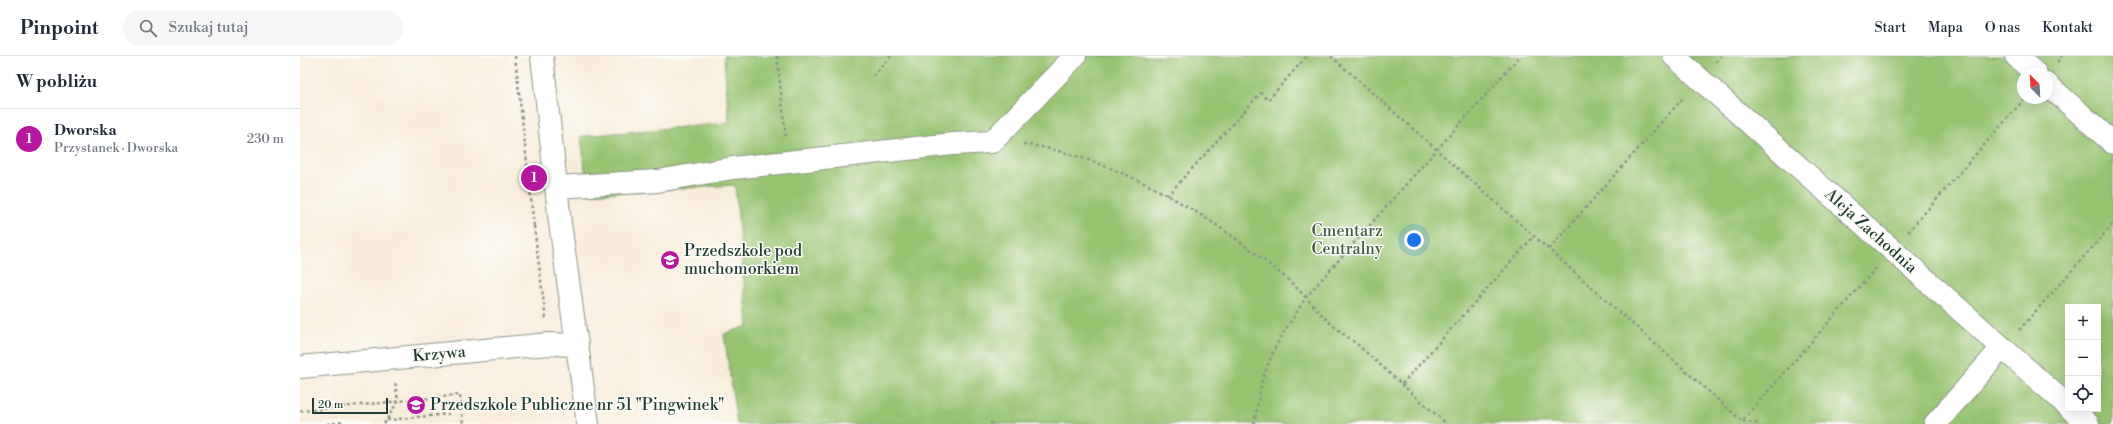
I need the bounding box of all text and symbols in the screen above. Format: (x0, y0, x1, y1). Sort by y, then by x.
search box (123, 10, 403, 46)
text: Pinpoint (20, 16, 99, 40)
icon: search (137, 17, 159, 39)
text: Szukaj tutaj (169, 18, 249, 37)
text: Start (1874, 19, 1906, 37)
text: Mapa (1928, 19, 1963, 37)
text: O nas (1985, 19, 2020, 37)
text: Kontakt (2042, 19, 2093, 37)
north arrow (2017, 68, 2053, 104)
text: W pobliżu (16, 71, 97, 93)
text: Dworska (54, 121, 117, 140)
text: 1 (26, 131, 32, 147)
text: 230 m (247, 131, 284, 147)
text: Przystanek · Dworska (54, 140, 178, 156)
pin: 1 (521, 163, 547, 193)
street label: Aleja Zachodnia (1820, 184, 1922, 278)
park label: Cmentarz Centralny (1311, 221, 1383, 259)
your location (1404, 230, 1424, 250)
place label: Przedszkole pod muchomorkiem (684, 241, 802, 279)
school or university icon: Przedszkole pod muchomorkiem (659, 249, 681, 271)
map controls (2065, 304, 2101, 412)
button: + (2065, 304, 2101, 340)
button: − (2065, 340, 2101, 376)
street label: Krzywa (412, 342, 467, 366)
button: locate (2065, 376, 2101, 412)
school or university icon: Przedszkole Publiczne nr 51 "Pingwinek" (405, 394, 427, 416)
place label: Przedszkole Publiczne nr 51 "Pingwinek" (430, 395, 724, 415)
scale bar (312, 396, 388, 415)
text: 20 m (318, 398, 343, 412)

